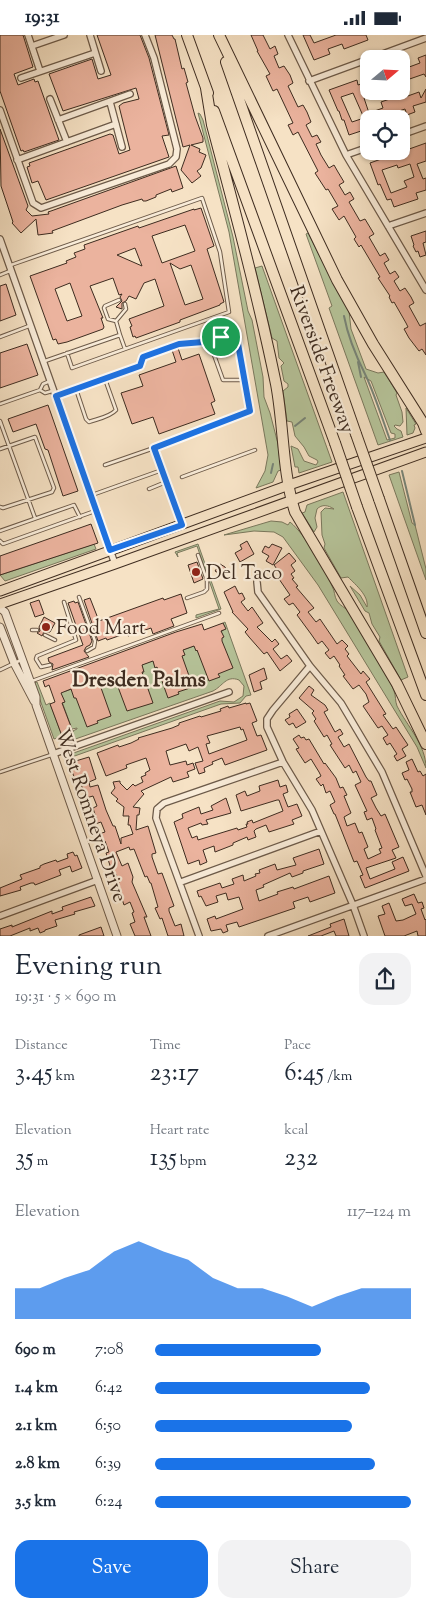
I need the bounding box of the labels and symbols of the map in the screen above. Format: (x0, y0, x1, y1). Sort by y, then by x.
north arrow (360, 50, 410, 100)
street label: Riverside Freeway (280, 282, 361, 438)
pin (200, 316, 242, 358)
place label: Del Taco (206, 560, 282, 589)
marker: Del Taco (190, 566, 202, 578)
place label: Food Mart (56, 615, 146, 644)
marker: Food Mart (40, 621, 52, 633)
district label: Dresden Palms (72, 666, 206, 696)
street label: West Romneya Drive (46, 725, 133, 907)

